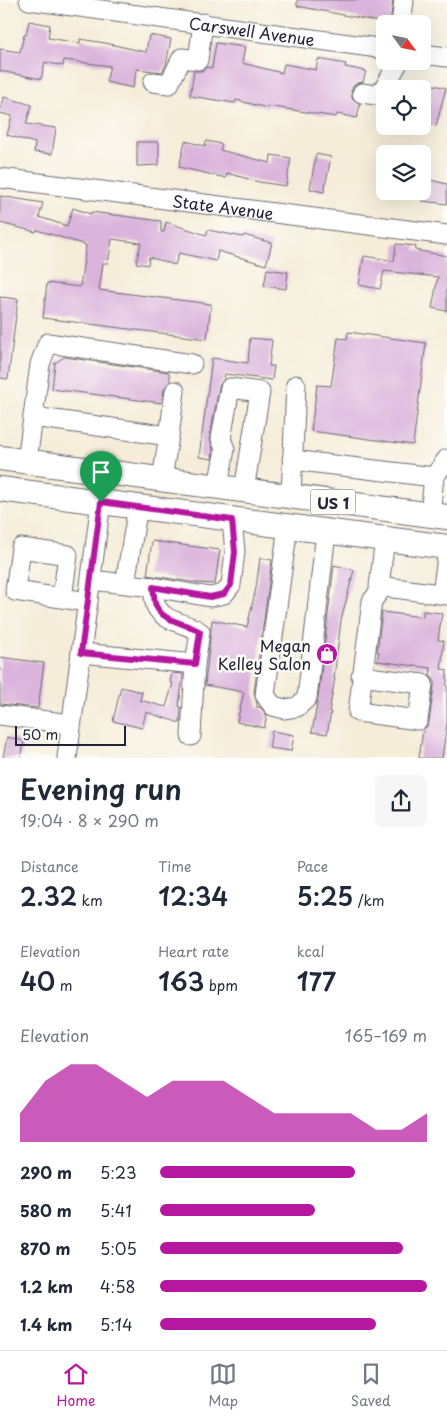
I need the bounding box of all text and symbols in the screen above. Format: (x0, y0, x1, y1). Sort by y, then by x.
street label: Carswell Avenue (188, 10, 316, 51)
north arrow (376, 15, 431, 70)
map controls (376, 15, 431, 200)
button: locate (376, 80, 431, 135)
button: layers (376, 145, 431, 200)
street label: State Avenue (171, 188, 275, 225)
pin (80, 451, 122, 502)
icon: arrive (87, 458, 115, 486)
road number: US 1 (310, 490, 356, 514)
place label: Megan Kelley Salon (218, 633, 311, 675)
shop icon: Megan Kelley Salon (315, 642, 339, 666)
scale bar (15, 722, 126, 746)
text: 50 m (22, 724, 58, 745)
text: Evening run (20, 767, 182, 810)
button: share (375, 775, 427, 827)
text: 19:04 · 8 × 290 m (20, 808, 159, 832)
text: Distance (20, 856, 79, 877)
text: Time (158, 856, 191, 877)
text: Pace (297, 856, 328, 877)
text: 2.32 (20, 877, 77, 915)
text: 12:34 (158, 877, 228, 915)
text: 5:25 (297, 877, 353, 915)
text: km (77, 890, 103, 911)
text: /km (353, 890, 385, 911)
text: Elevation (20, 941, 80, 962)
text: Heart rate (158, 941, 229, 962)
text: kcal (297, 941, 325, 962)
text: 40 (20, 962, 55, 1000)
text: 163 (158, 962, 204, 1000)
text: 177 (297, 962, 336, 1000)
text: m (55, 975, 73, 996)
text: bpm (204, 975, 238, 996)
text: Elevation (20, 1023, 89, 1047)
text: 165–169 m (345, 1023, 427, 1047)
text: 290 m (20, 1160, 72, 1184)
text: 5:23 (100, 1160, 137, 1184)
text: 580 m (20, 1198, 72, 1222)
text: 5:41 (100, 1198, 132, 1222)
text: 870 m (20, 1236, 70, 1260)
text: 5:05 (100, 1236, 137, 1260)
text: 1.2 km (20, 1274, 73, 1298)
text: 4:58 (100, 1274, 135, 1298)
text: 1.4 km (20, 1312, 72, 1336)
text: 5:14 (100, 1312, 133, 1336)
tab: Home (56, 1360, 95, 1411)
tab: Map (208, 1360, 238, 1411)
tab: Saved (351, 1360, 391, 1411)

